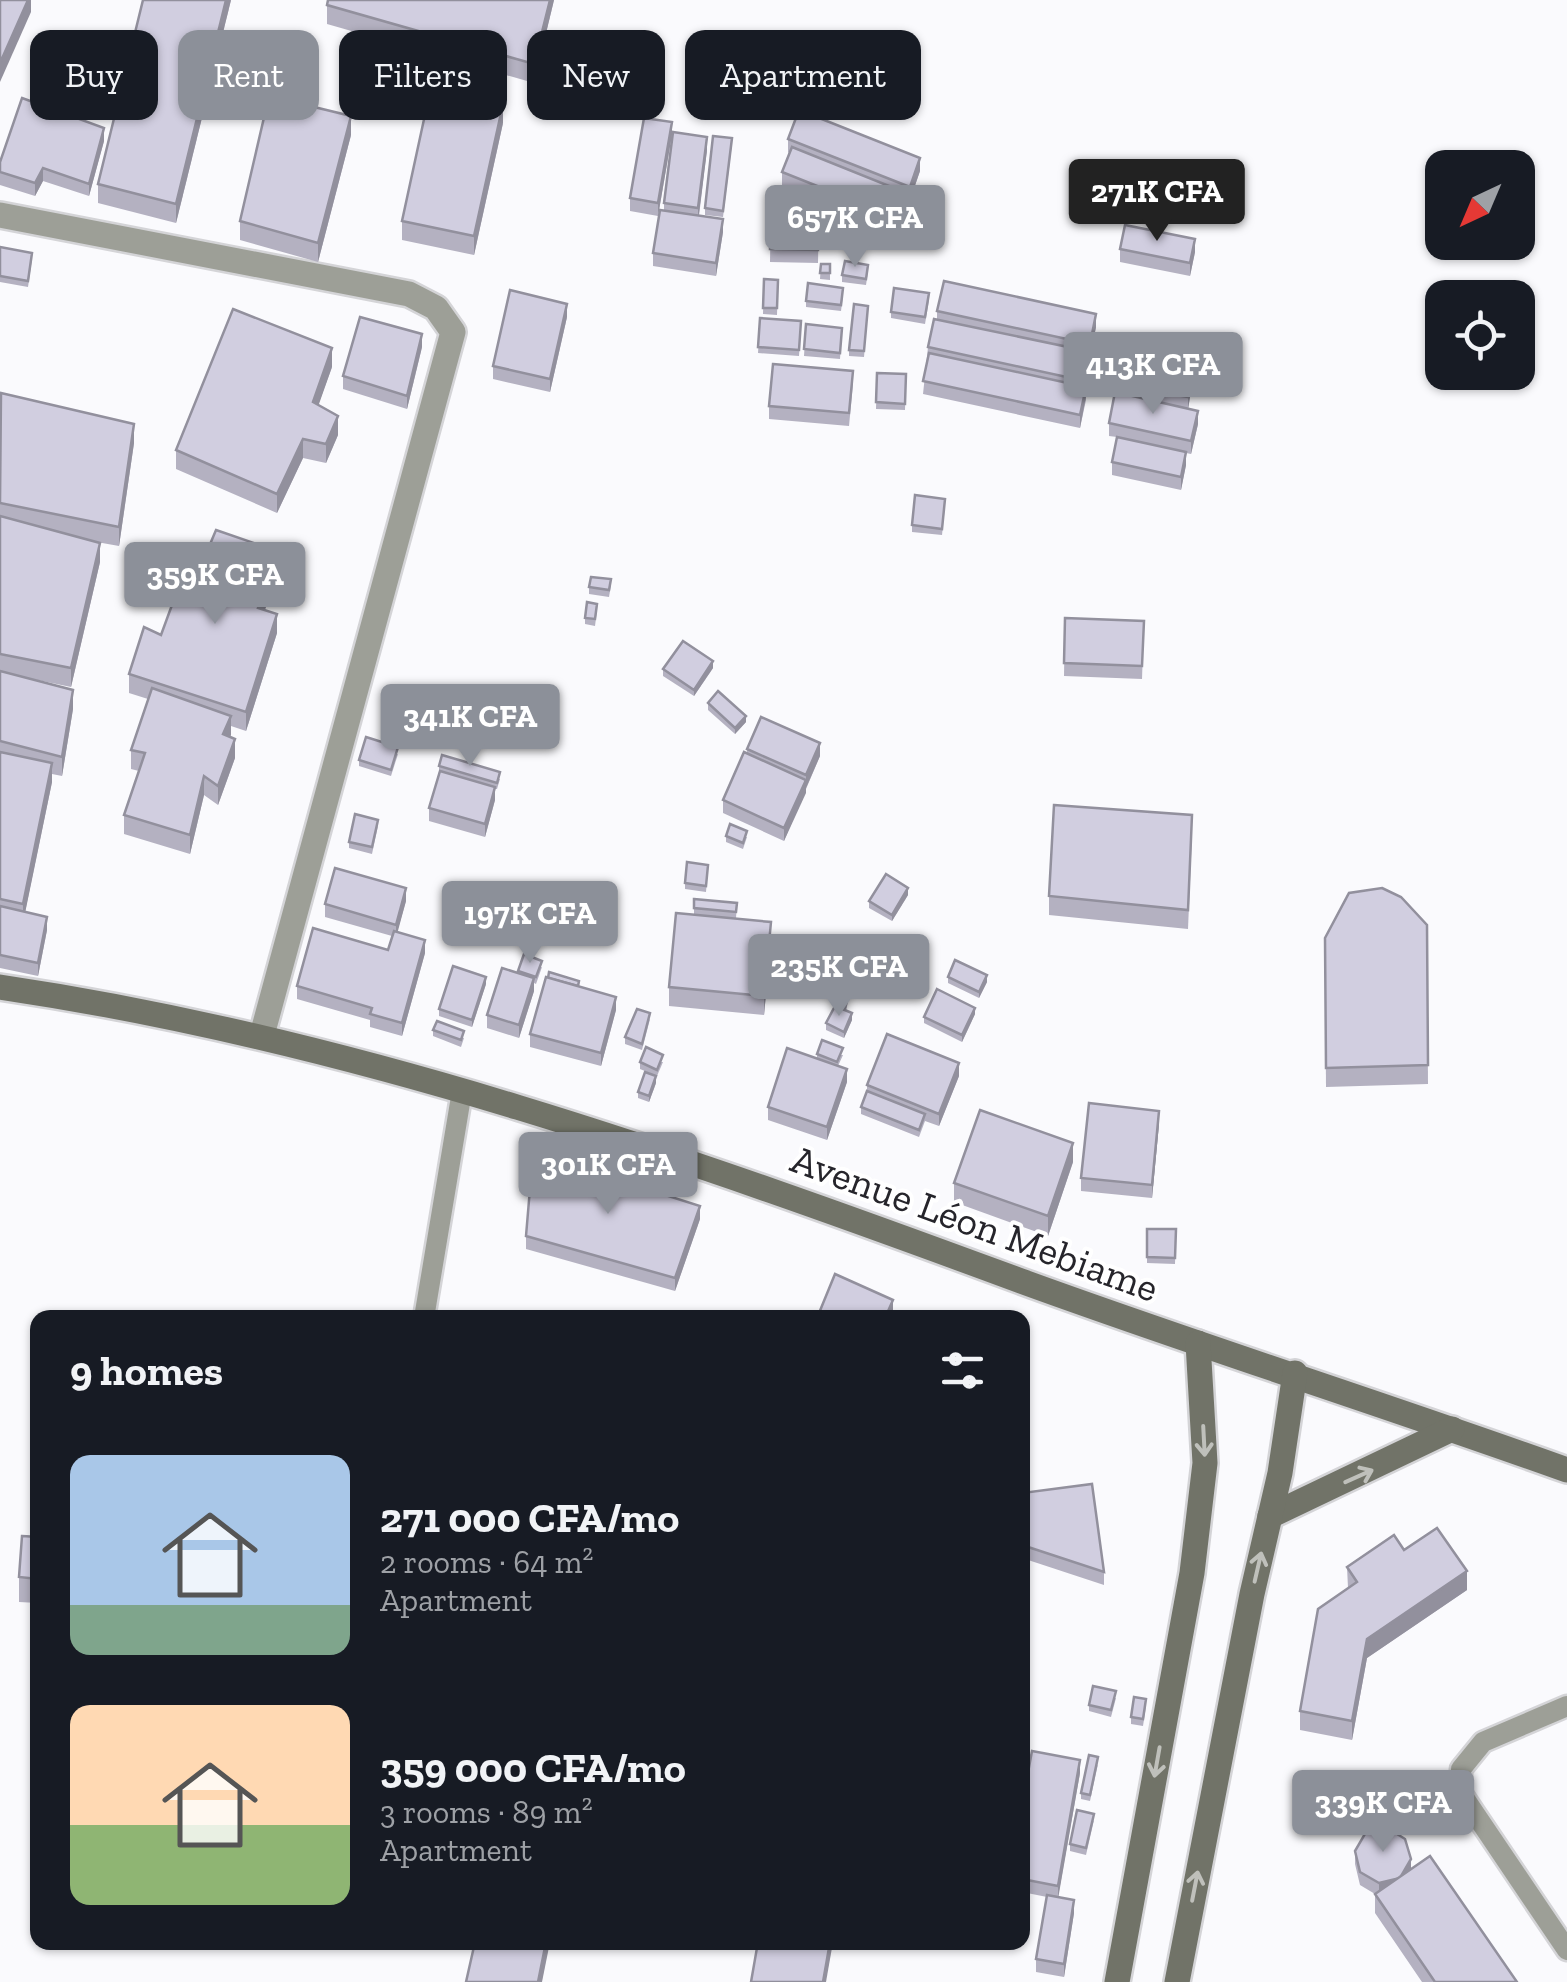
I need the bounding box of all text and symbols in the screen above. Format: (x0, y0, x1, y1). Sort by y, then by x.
chip: Buy (30, 30, 158, 120)
chip: Rent (178, 30, 319, 120)
chip: Filters (339, 30, 507, 120)
chip: New (527, 30, 665, 120)
chip: Apartment (685, 30, 921, 120)
north arrow (1425, 150, 1535, 260)
map controls (1425, 150, 1535, 390)
pin: 271K CFA (1054, 159, 1260, 244)
text: 271K CFA (1091, 172, 1223, 210)
pin: 657K CFA (752, 185, 958, 270)
text: 657K CFA (787, 198, 923, 236)
button: locate (1425, 280, 1535, 390)
pin: 413K CFA (1050, 332, 1256, 417)
text: 413K CFA (1086, 345, 1220, 383)
pin: 359K CFA (112, 542, 318, 627)
text: 359K CFA (146, 555, 284, 593)
pin: 341K CFA (367, 684, 573, 769)
text: 341K CFA (403, 697, 537, 735)
pin: 197K CFA (427, 881, 633, 966)
text: 197K CFA (464, 894, 596, 932)
pin: 235K CFA (736, 934, 942, 1019)
text: 235K CFA (770, 947, 908, 985)
pin: 301K CFA (505, 1132, 711, 1217)
street label: Avenue Léon Mebiame (785, 1134, 1165, 1312)
text: 301K CFA (541, 1145, 675, 1183)
icon: filters (935, 1343, 990, 1398)
text: 9 homes (70, 1345, 223, 1396)
one-way arrow (1195, 1424, 1214, 1456)
one-way arrow (1343, 1466, 1374, 1484)
text: 271 000 CFA/mo (380, 1492, 679, 1543)
icon: home (150, 1495, 270, 1615)
text: 2 rooms · 64 m² (380, 1543, 593, 1581)
one-way arrow (1250, 1552, 1268, 1584)
text: Apartment (380, 1581, 532, 1619)
text: 359 000 CFA/mo (380, 1742, 686, 1793)
icon: home (150, 1745, 270, 1865)
one-way arrow (1147, 1745, 1166, 1778)
pin: 339K CFA (1280, 1770, 1486, 1855)
text: 339K CFA (1314, 1783, 1452, 1821)
text: 3 rooms · 89 m² (380, 1793, 593, 1831)
text: Apartment (380, 1831, 532, 1869)
one-way arrow (1187, 1871, 1206, 1903)

